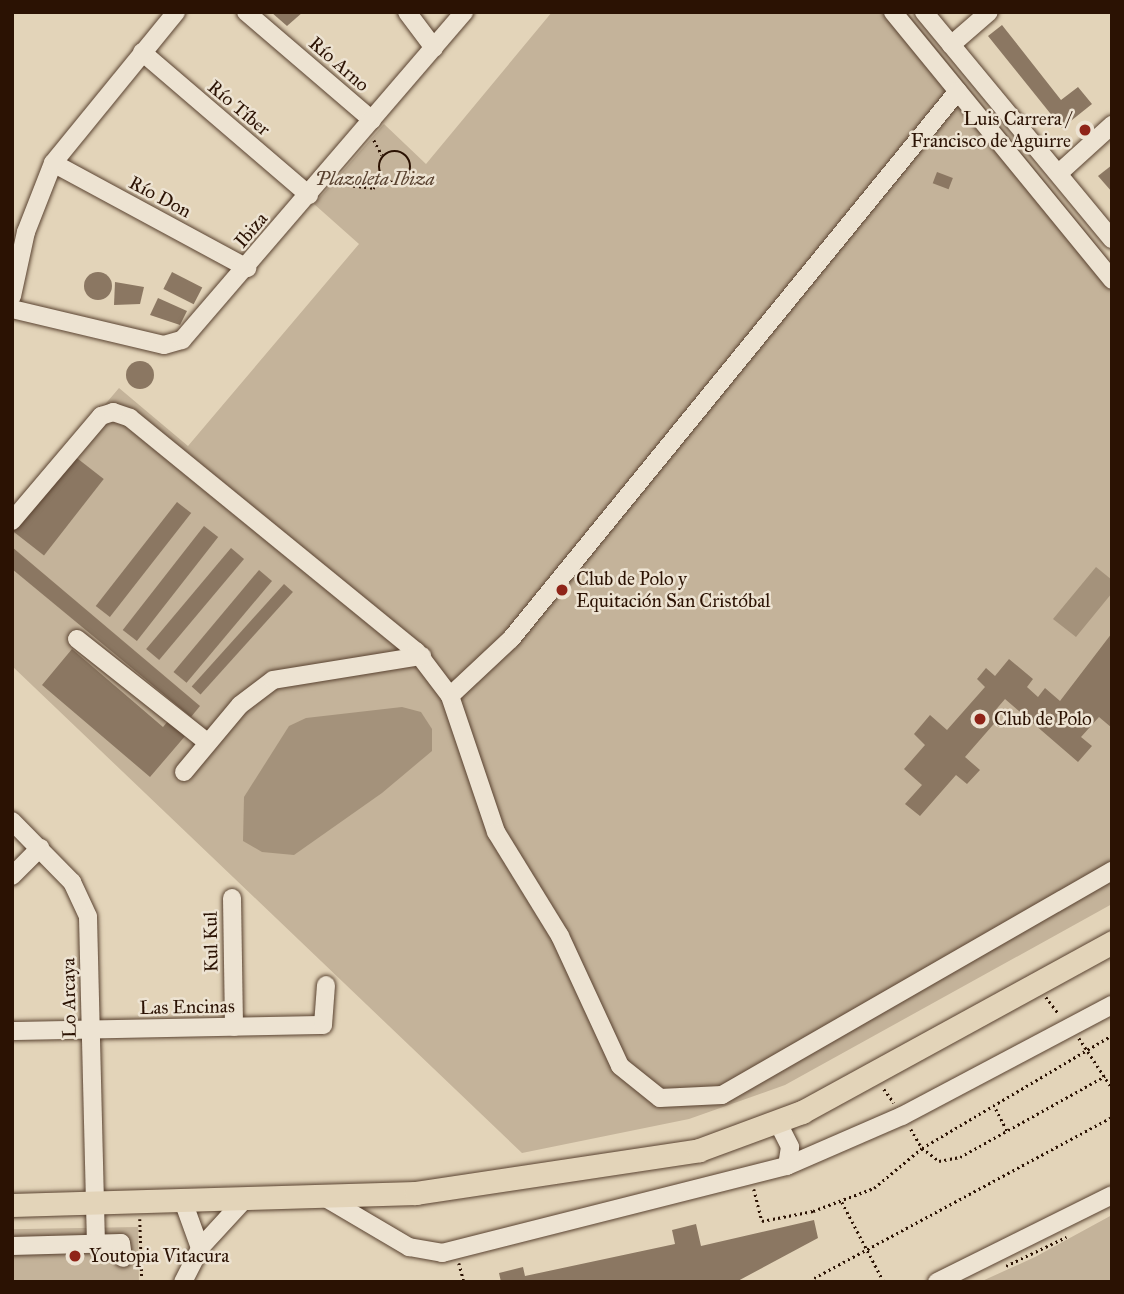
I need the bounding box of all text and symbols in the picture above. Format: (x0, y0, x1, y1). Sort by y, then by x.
street label: Río Arno (304, 32, 374, 96)
street label: Río Tíber (203, 75, 275, 141)
place label: Luis Carrera / Francisco de Aguirre (911, 108, 1071, 152)
marker: Luis Carrera / Francisco de Aguirre (1077, 122, 1093, 138)
park label: Plazoleta Ibiza (315, 168, 435, 190)
street label: Río Don (125, 171, 195, 223)
street label: Ibiza (230, 208, 272, 252)
place label: Club de Polo y Equitación San Cristóbal (576, 568, 770, 612)
marker: Club de Polo y Equitación San Cristóbal (554, 582, 570, 598)
place label: Club de Polo (994, 708, 1092, 730)
marker: Club de Polo (972, 711, 988, 727)
street label: Kul Kul (199, 911, 223, 973)
street label: Lo Arcaya (57, 958, 81, 1038)
street label: Las Encinas (139, 995, 235, 1019)
place label: Youtopia Vitacura (89, 1245, 229, 1267)
marker: Youtopia Vitacura (67, 1248, 83, 1264)

